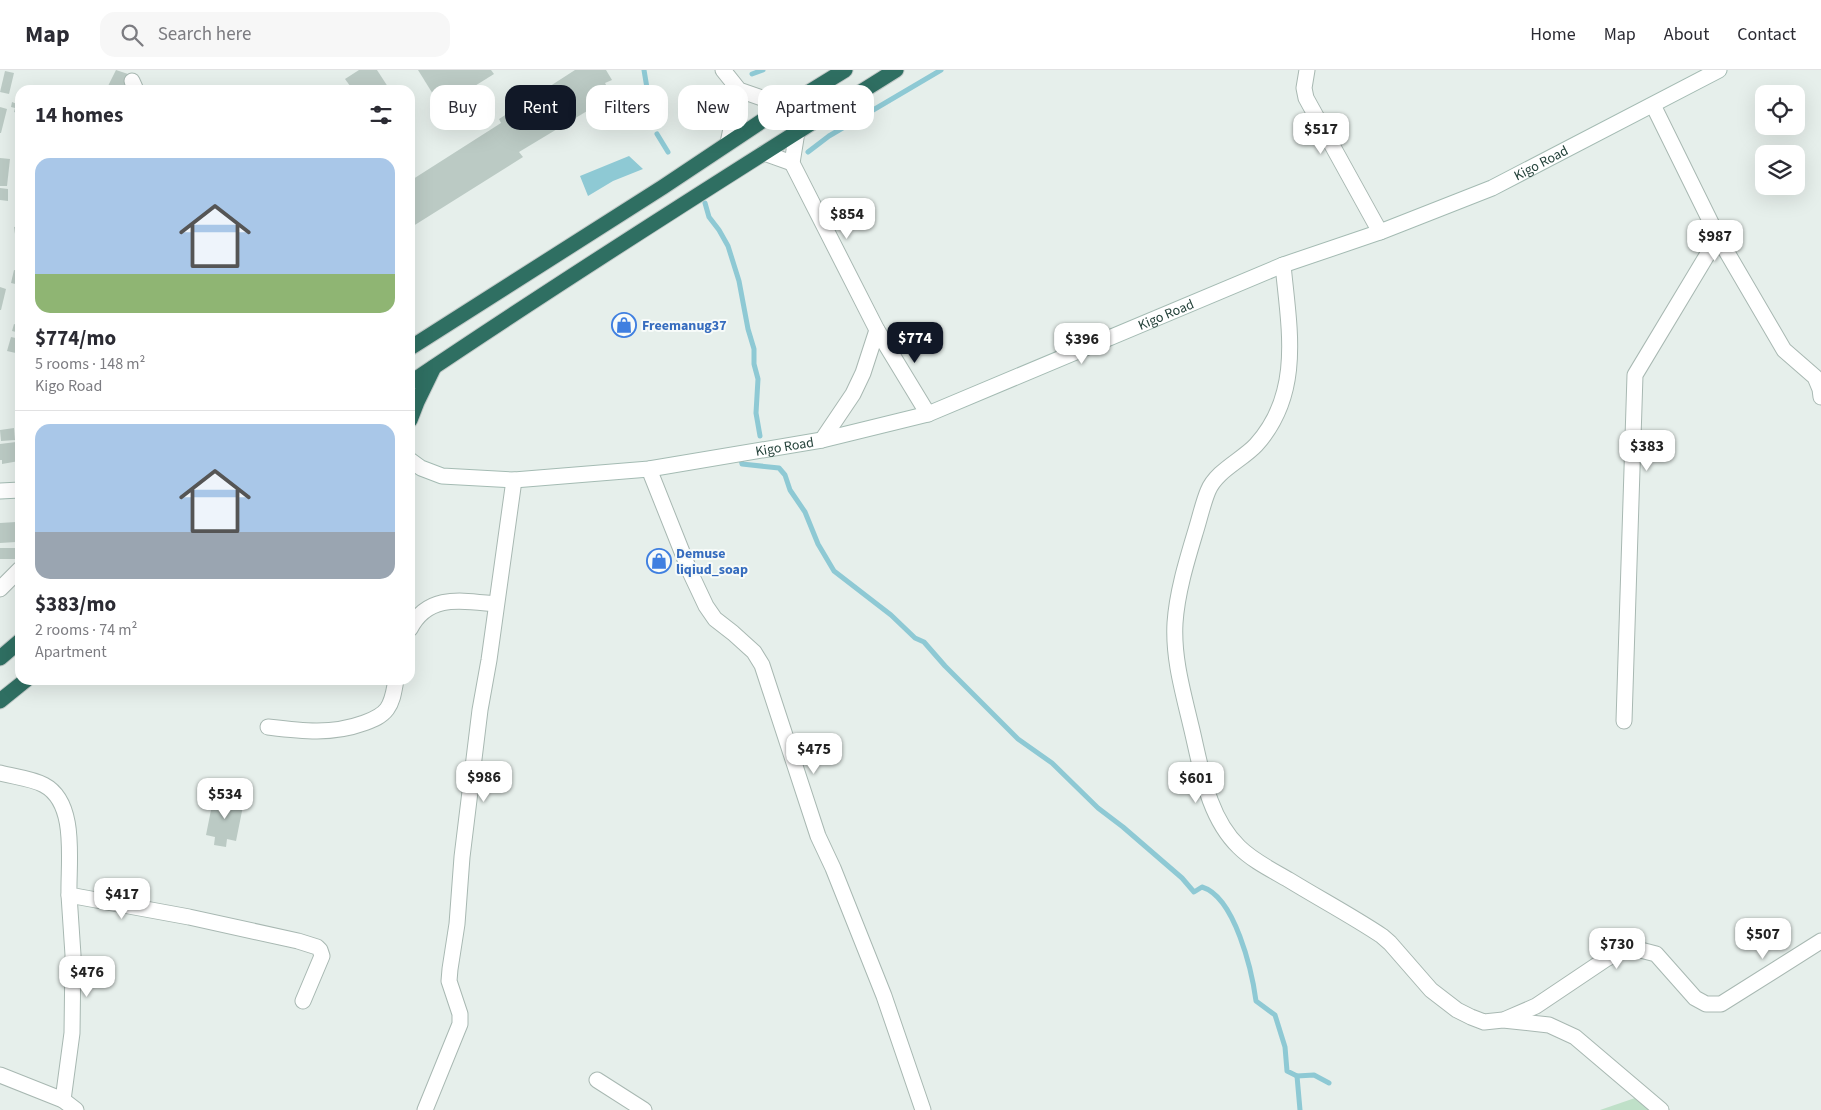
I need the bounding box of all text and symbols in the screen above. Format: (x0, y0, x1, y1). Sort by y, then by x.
search box (100, 12, 450, 57)
text: Map (25, 17, 70, 52)
icon: search (118, 21, 146, 49)
text: Search here (158, 21, 251, 48)
text: Home (1530, 22, 1576, 47)
text: Map (1604, 22, 1636, 47)
text: About (1664, 22, 1709, 47)
text: Contact (1737, 22, 1796, 47)
chip: Buy (430, 85, 495, 130)
chip: Rent (505, 85, 576, 130)
chip: Filters (586, 85, 668, 130)
chip: New (678, 85, 748, 130)
chip: Apartment (758, 85, 874, 130)
map controls (1755, 85, 1805, 195)
button: locate (1755, 85, 1805, 135)
text: 14 homes (35, 100, 123, 130)
icon: filters (367, 101, 395, 129)
pin: $517 (1291, 112, 1351, 155)
text: $517 (1304, 118, 1338, 140)
street label: Kigo Road (1511, 141, 1572, 186)
button: layers (1755, 145, 1805, 195)
icon: home (170, 191, 260, 281)
pin: $854 (817, 198, 877, 240)
text: $854 (830, 203, 864, 225)
pin: $987 (1685, 220, 1745, 262)
text: $987 (1698, 225, 1732, 247)
street label: Kigo Road (1135, 295, 1197, 336)
shop icon: Freemanug37 (611, 312, 637, 338)
place label: Freemanug37 (642, 316, 727, 336)
pin: $774 (885, 322, 945, 364)
pin: $396 (1052, 322, 1112, 365)
text: $774/mo (35, 323, 116, 353)
text: $774 (898, 327, 932, 349)
text: $396 (1065, 328, 1099, 350)
text: 5 rooms · 148 m² (35, 353, 145, 375)
text: Kigo Road (35, 375, 102, 397)
pin: $383 (1617, 430, 1677, 472)
street label: Kigo Road (754, 433, 815, 462)
text: $383 (1630, 435, 1664, 457)
icon: home (170, 456, 260, 546)
place label: Demuse liqiud_soap (676, 544, 748, 580)
shop icon: Demuse liqiud_soap (646, 548, 672, 574)
text: $383/mo (35, 589, 116, 619)
text: 2 rooms · 74 m² (35, 619, 137, 641)
text: Apartment (35, 641, 107, 663)
pin: $475 (784, 732, 844, 775)
text: $475 (797, 738, 831, 760)
pin: $986 (454, 760, 514, 803)
pin: $601 (1166, 762, 1226, 804)
text: $986 (467, 766, 501, 788)
text: $601 (1179, 767, 1213, 789)
pin: $534 (195, 778, 255, 820)
text: $534 (208, 783, 242, 805)
pin: $417 (92, 878, 152, 920)
text: $417 (105, 883, 139, 905)
pin: $507 (1733, 918, 1793, 960)
text: $507 (1746, 923, 1780, 945)
pin: $730 (1587, 928, 1647, 970)
text: $730 (1600, 933, 1634, 955)
pin: $476 (57, 956, 117, 998)
text: $476 (70, 961, 104, 983)

